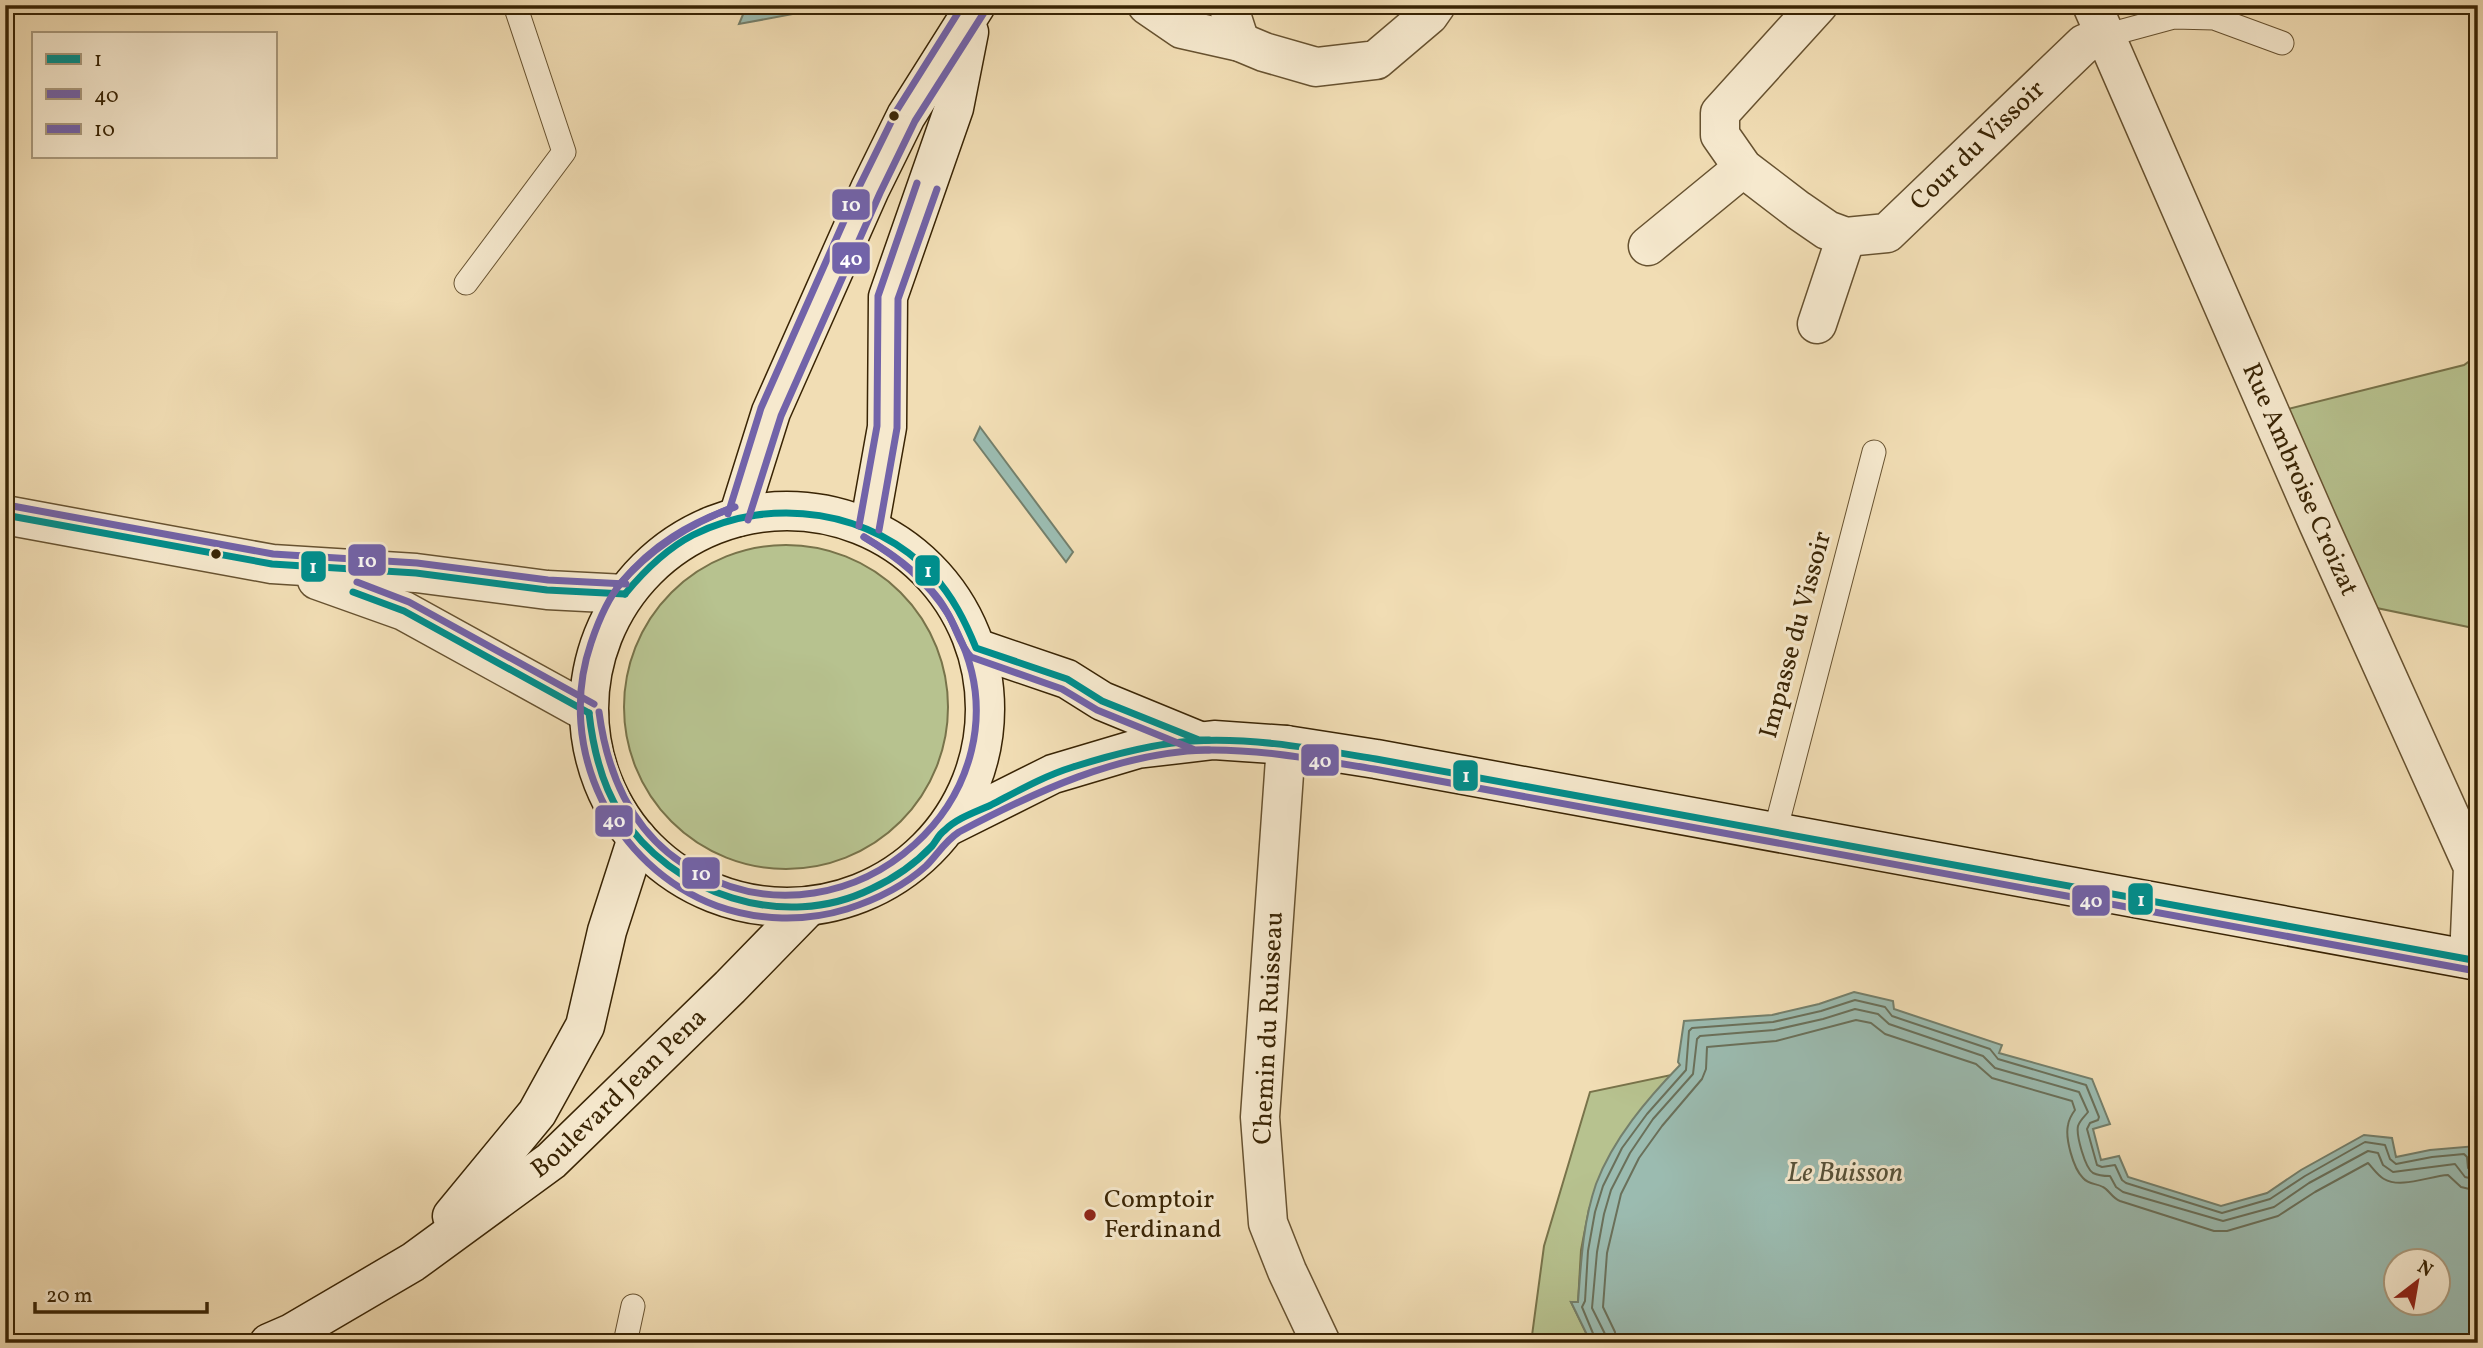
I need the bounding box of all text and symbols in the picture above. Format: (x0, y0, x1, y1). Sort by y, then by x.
legend (32, 32, 276, 158)
text: 1 (94, 46, 102, 75)
street label: Cour du Vissoir (1903, 72, 2053, 219)
text: 40 (94, 82, 119, 111)
unlabelled marker (887, 109, 901, 123)
text: 10 (94, 116, 115, 145)
line badge: 10 (831, 188, 871, 221)
text: 10 (841, 193, 861, 219)
line badge: 40 (831, 241, 871, 275)
text: 40 (840, 247, 863, 273)
street label: Rue Ambroise Croizat (2232, 358, 2367, 602)
street label: Impasse du Vissoir (1751, 527, 1841, 742)
line badge: 10 (347, 543, 387, 577)
unlabelled marker (209, 547, 223, 561)
text: 10 (357, 549, 377, 575)
line badge: 1 (300, 550, 327, 583)
line badge: 1 (914, 554, 941, 587)
text: 1 (309, 555, 317, 581)
text: 1 (924, 559, 932, 585)
line badge: 40 (1300, 743, 1340, 777)
text: 40 (1309, 749, 1332, 775)
line badge: 1 (1452, 759, 1479, 792)
text: 1 (1462, 764, 1470, 790)
line badge: 40 (594, 804, 634, 838)
text: 40 (603, 809, 626, 835)
line badge: 10 (681, 856, 721, 890)
text: 10 (691, 862, 711, 888)
line badge: 1 (2127, 882, 2154, 916)
line badge: 40 (2071, 884, 2111, 917)
text: 1 (2137, 888, 2145, 914)
text: 40 (2080, 889, 2103, 915)
street label: Chemin du Ruisseau (1245, 911, 1293, 1145)
street label: Boulevard Jean Pena (524, 1001, 715, 1188)
water label: Le Buisson (1787, 1154, 1903, 1193)
place label: Comptoir Ferdinand (1104, 1182, 1222, 1248)
marker: Comptoir Ferdinand (1082, 1207, 1098, 1223)
north arrow (2382, 1246, 2452, 1316)
text: N (2412, 1254, 2438, 1284)
scale bar (35, 1271, 206, 1315)
text: 20 m (46, 1282, 92, 1311)

